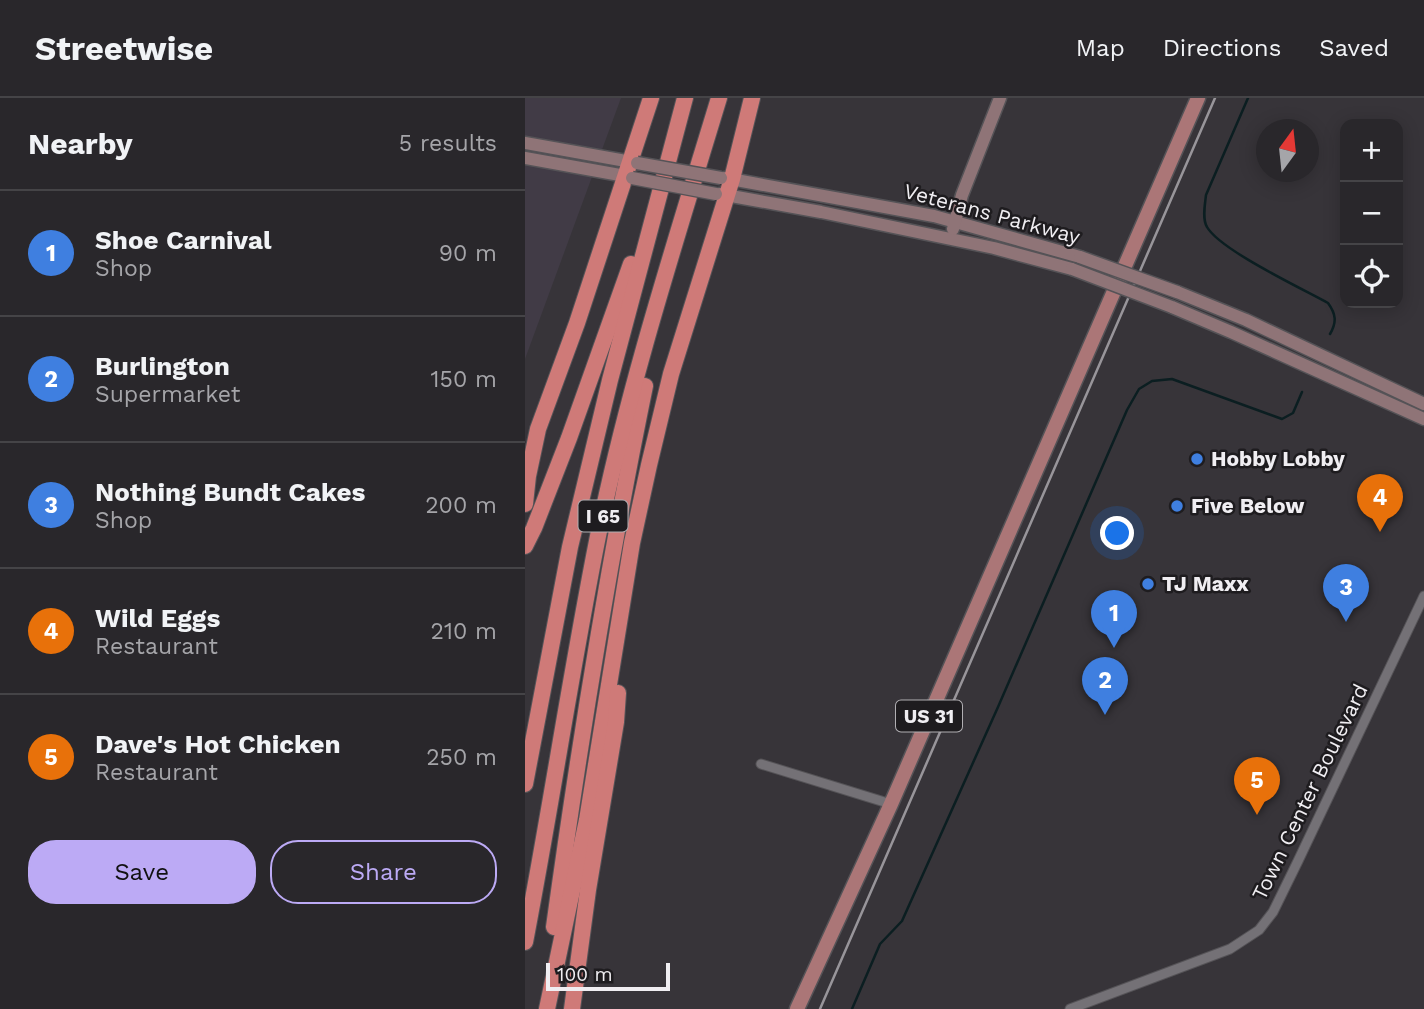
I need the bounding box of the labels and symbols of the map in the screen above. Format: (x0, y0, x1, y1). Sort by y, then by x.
north arrow (1256, 119, 1319, 182)
street label: Veterans Parkway (901, 178, 1083, 249)
place label: Hobby Lobby (1211, 446, 1345, 471)
marker: Hobby Lobby (1189, 451, 1205, 467)
pin: 4 (1357, 474, 1403, 532)
place label: Five Below (1191, 493, 1304, 518)
marker: Five Below (1169, 498, 1185, 514)
road number: I 65 (579, 500, 627, 532)
your location (1100, 516, 1134, 550)
pin: 3 (1323, 564, 1369, 622)
place label: TJ Maxx (1162, 571, 1249, 596)
marker: TJ Maxx (1140, 576, 1156, 592)
pin: 1 (1091, 590, 1137, 648)
pin: 2 (1082, 657, 1128, 715)
street label: Town Center Boulevard (1246, 680, 1373, 904)
road number: US 31 (896, 701, 962, 732)
pin: 5 (1234, 757, 1280, 815)
scale bar (546, 960, 670, 992)

